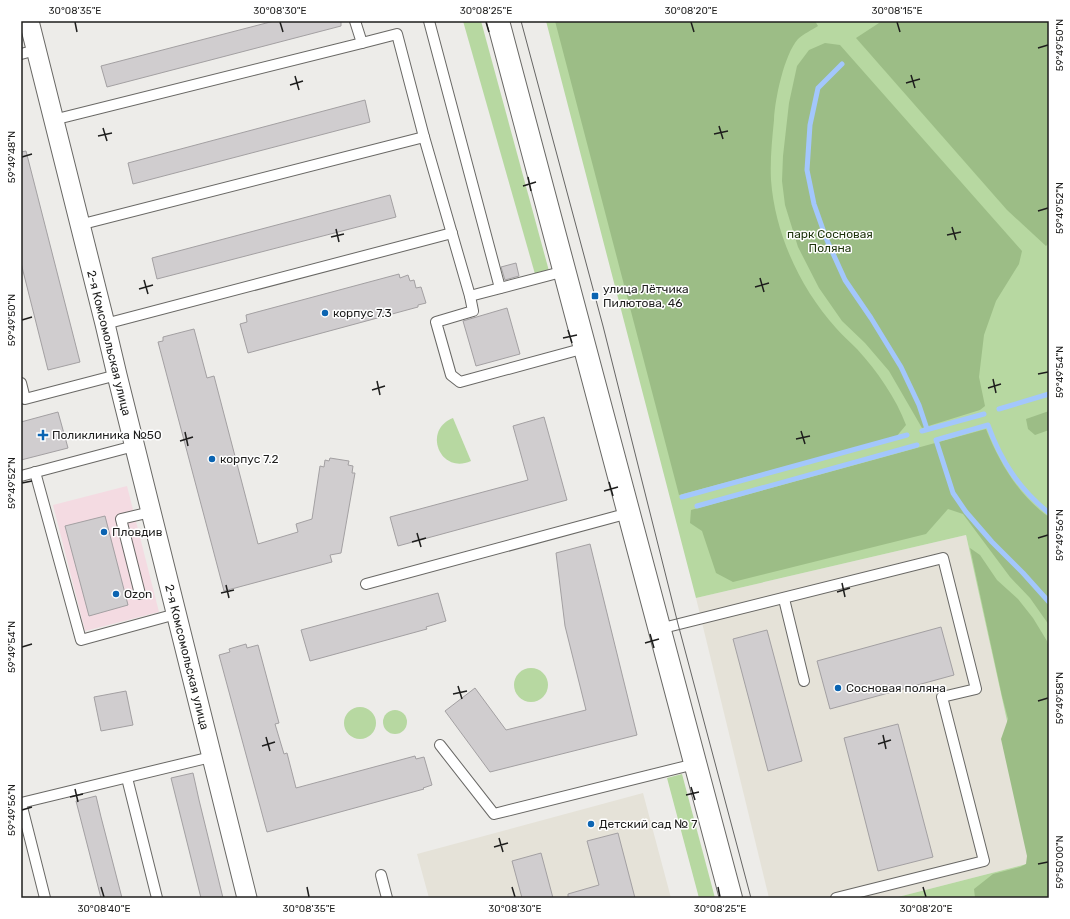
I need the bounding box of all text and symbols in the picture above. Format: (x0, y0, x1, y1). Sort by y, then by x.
text: 30°08'35"E (49, 5, 101, 17)
text: 30°08'30"E (253, 5, 307, 17)
text: 30°08'25"E (460, 5, 512, 17)
text: 30°08'20"E (664, 5, 718, 17)
text: 30°08'15"E (871, 5, 923, 17)
text: 59°49'50"N (1054, 19, 1066, 71)
text: 59°49'48"N (6, 131, 18, 183)
text: 59°49'52"N (1054, 182, 1066, 234)
park label: парк Сосновая Поляна (787, 227, 873, 255)
street label: 2-я Комсомольская улица (84, 269, 134, 417)
place label: улица Лётчика Пилютова, 46 (603, 282, 689, 310)
marker: улица Лётчика Пилютова, 46 (590, 291, 600, 301)
text: 59°49'50"N (6, 294, 18, 346)
place label: корпус 7.3 (333, 306, 392, 320)
marker: корпус 7.3 (320, 308, 330, 318)
text: 59°49'54"N (1054, 346, 1066, 398)
place label: Поликлиника №50 (52, 428, 162, 442)
marker: Поликлиника №50 (37, 429, 49, 441)
place label: корпус 7.2 (220, 452, 279, 466)
marker: корпус 7.2 (207, 454, 217, 464)
text: 59°49'52"N (6, 457, 18, 509)
text: 59°49'56"N (1054, 509, 1066, 561)
place label: Пловдив (112, 525, 163, 539)
marker: Пловдив (99, 527, 109, 537)
street label: 2-я Комсомольская улица (162, 583, 212, 731)
place label: Ozon (124, 587, 152, 601)
marker: Ozon (111, 589, 121, 599)
text: 59°49'54"N (6, 621, 18, 673)
text: 59°49'58"N (1054, 672, 1066, 724)
place label: Сосновая поляна (846, 681, 946, 695)
marker: Сосновая поляна (833, 683, 843, 693)
text: 59°49'56"N (6, 784, 18, 836)
place label: Детский сад № 7 (599, 817, 697, 831)
marker: Детский сад № 7 (586, 819, 596, 829)
text: 59°50'00"N (1054, 835, 1066, 889)
text: 30°08'40"E (78, 903, 130, 915)
text: 30°08'35"E (283, 903, 335, 915)
text: 30°08'30"E (488, 903, 542, 915)
text: 30°08'25"E (694, 903, 746, 915)
text: 30°08'20"E (899, 903, 953, 915)

